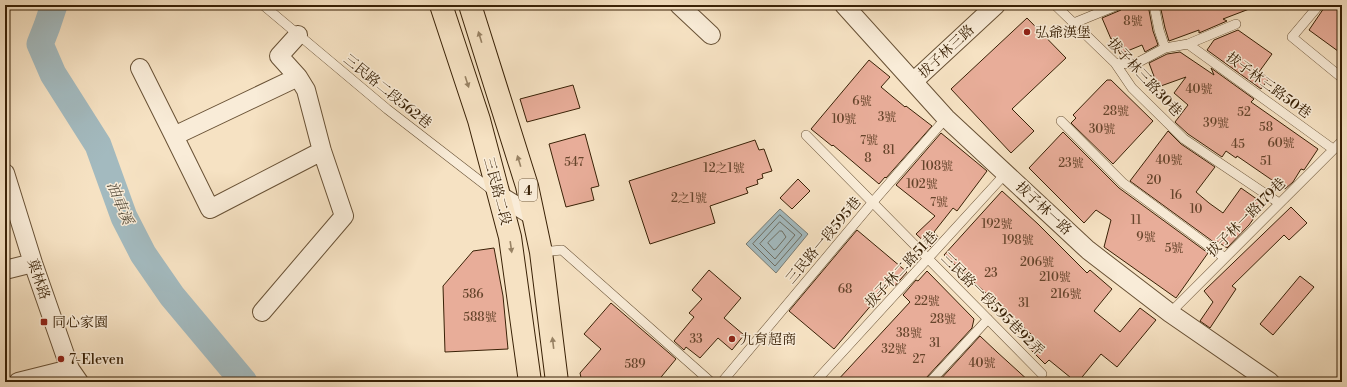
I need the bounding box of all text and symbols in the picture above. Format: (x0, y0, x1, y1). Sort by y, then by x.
house number: 8號 (1123, 14, 1143, 29)
street label: 拔子林三路 (915, 21, 978, 82)
place label: 弘爺漢堡 (1035, 24, 1091, 42)
marker: 弘爺漢堡 (1022, 27, 1032, 37)
one-way arrow (477, 30, 483, 42)
street label: 拔子林三路30巷 (1103, 35, 1185, 121)
street label: 拔子林三路50巷 (1222, 49, 1315, 123)
street label: 三民路二段562巷 (340, 51, 435, 133)
one-way arrow (464, 76, 470, 88)
house number: 40號 (1185, 82, 1213, 97)
house number: 6號 (852, 94, 872, 109)
house number: 28號 (1103, 104, 1129, 119)
house number: 52 (1237, 105, 1251, 120)
house number: 3號 (878, 110, 896, 125)
house number: 10號 (832, 112, 856, 127)
house number: 39號 (1203, 116, 1229, 131)
house number: 58 (1259, 120, 1273, 135)
house number: 30號 (1089, 122, 1115, 137)
house number: 7號 (860, 133, 878, 148)
house number: 60號 (1267, 136, 1295, 151)
house number: 45 (1231, 137, 1245, 152)
house number: 81 (883, 143, 896, 158)
house number: 8 (864, 151, 872, 166)
house number: 40號 (1155, 153, 1183, 168)
one-way arrow (516, 154, 522, 166)
house number: 51 (1260, 154, 1273, 169)
street label: 三民路二段 (479, 155, 515, 227)
house number: 547 (564, 155, 584, 170)
house number: 23號 (1058, 156, 1084, 171)
house number: 108號 (921, 159, 953, 174)
house number: 12之1號 (703, 161, 745, 176)
house number: 20 (1147, 173, 1161, 188)
street label: 拔子林一路179巷 (1203, 174, 1290, 261)
house number: 102號 (906, 177, 938, 192)
street label: 拔子林一路 (1012, 178, 1075, 239)
water label: 油車溪 (102, 179, 138, 229)
road number: 4 (519, 179, 537, 201)
house number: 16 (1170, 188, 1182, 203)
house number: 2之1號 (671, 191, 707, 206)
street label: 三民路一段595巷 (782, 194, 865, 288)
house number: 7號 (930, 195, 948, 210)
house number: 10 (1190, 202, 1202, 217)
house number: 11 (1131, 213, 1142, 228)
house number: 192號 (982, 217, 1012, 232)
street label: 拔子林二路51巷 (862, 228, 942, 312)
house number: 9號 (1136, 230, 1156, 245)
house number: 198號 (1002, 233, 1034, 248)
one-way arrow (508, 241, 514, 253)
house number: 5號 (1165, 241, 1183, 256)
street label: 三民路一段595巷92弄 (937, 249, 1048, 360)
house number: 206號 (1020, 255, 1054, 270)
street label: 菓林路 (23, 257, 53, 302)
house number: 23 (984, 266, 998, 281)
house number: 210號 (1039, 270, 1071, 285)
house number: 68 (838, 282, 852, 297)
house number: 586 (462, 287, 484, 302)
house number: 216號 (1051, 287, 1082, 302)
house number: 22號 (914, 294, 940, 309)
house number: 31 (1018, 296, 1031, 311)
house number: 588號 (463, 310, 497, 325)
house number: 28號 (930, 312, 956, 327)
place label: 同心家園 (52, 314, 108, 332)
marker: 同心家園 (39, 317, 49, 327)
house number: 38號 (896, 326, 922, 341)
place label: 九育超商 (740, 331, 796, 349)
house number: 33 (689, 332, 703, 347)
marker: 九育超商 (727, 334, 737, 344)
house number: 31 (929, 336, 942, 351)
one-way arrow (549, 337, 556, 349)
house number: 32號 (881, 342, 907, 357)
place label: 7-Eleven (69, 351, 125, 369)
house number: 27 (913, 352, 925, 367)
marker: 7-Eleven (56, 354, 66, 364)
house number: 40號 (968, 356, 996, 371)
house number: 589 (624, 357, 646, 372)

